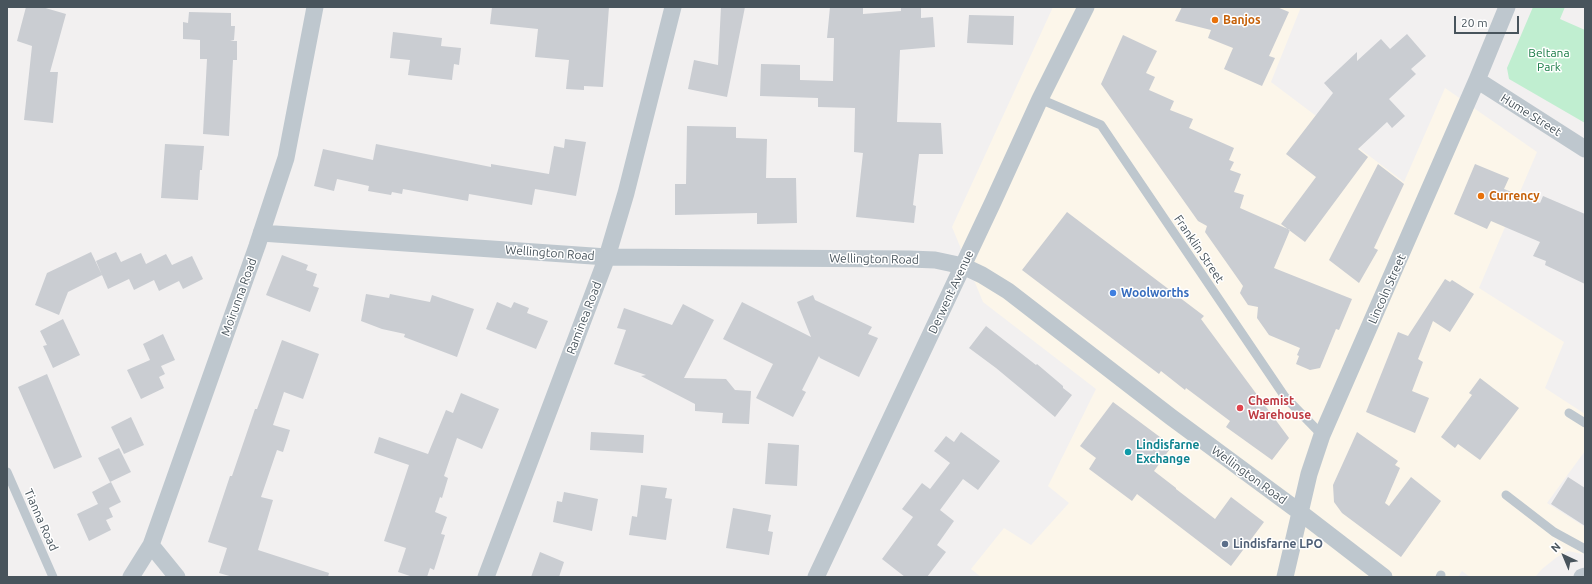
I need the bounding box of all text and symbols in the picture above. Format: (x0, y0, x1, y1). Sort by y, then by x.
scale bar (1456, 8, 1521, 34)
place label: Banjos (1223, 13, 1261, 27)
marker: Banjos (1210, 15, 1220, 25)
text: 20 m (1461, 16, 1488, 29)
park label: Beltana Park (1528, 46, 1570, 74)
street label: Hume Street (1498, 91, 1564, 139)
place label: Currency (1489, 189, 1540, 203)
marker: Currency (1476, 191, 1486, 201)
street label: Franklin Street (1171, 212, 1227, 286)
street label: Wellington Road (505, 243, 595, 263)
street label: Derwent Avenue (925, 248, 977, 336)
street label: Wellington Road (829, 251, 919, 267)
street label: Lincoln Street (1365, 252, 1409, 326)
street label: Moirunna Road (218, 256, 260, 338)
street label: Raminea Road (563, 280, 605, 356)
place label: Woolworths (1121, 286, 1189, 300)
marker: Woolworths (1108, 288, 1118, 298)
place label: Chemist Warehouse (1248, 394, 1311, 422)
marker: Chemist Warehouse (1235, 403, 1245, 413)
place label: Lindisfarne Exchange (1136, 438, 1199, 466)
street label: Wellington Road (1209, 443, 1289, 507)
marker: Lindisfarne Exchange (1123, 447, 1133, 457)
street label: Tianna Road (21, 487, 61, 553)
north arrow (1544, 536, 1584, 576)
place label: Lindisfarne LPO (1233, 537, 1323, 551)
marker: Lindisfarne LPO (1220, 539, 1230, 549)
text: N (1549, 540, 1563, 555)

